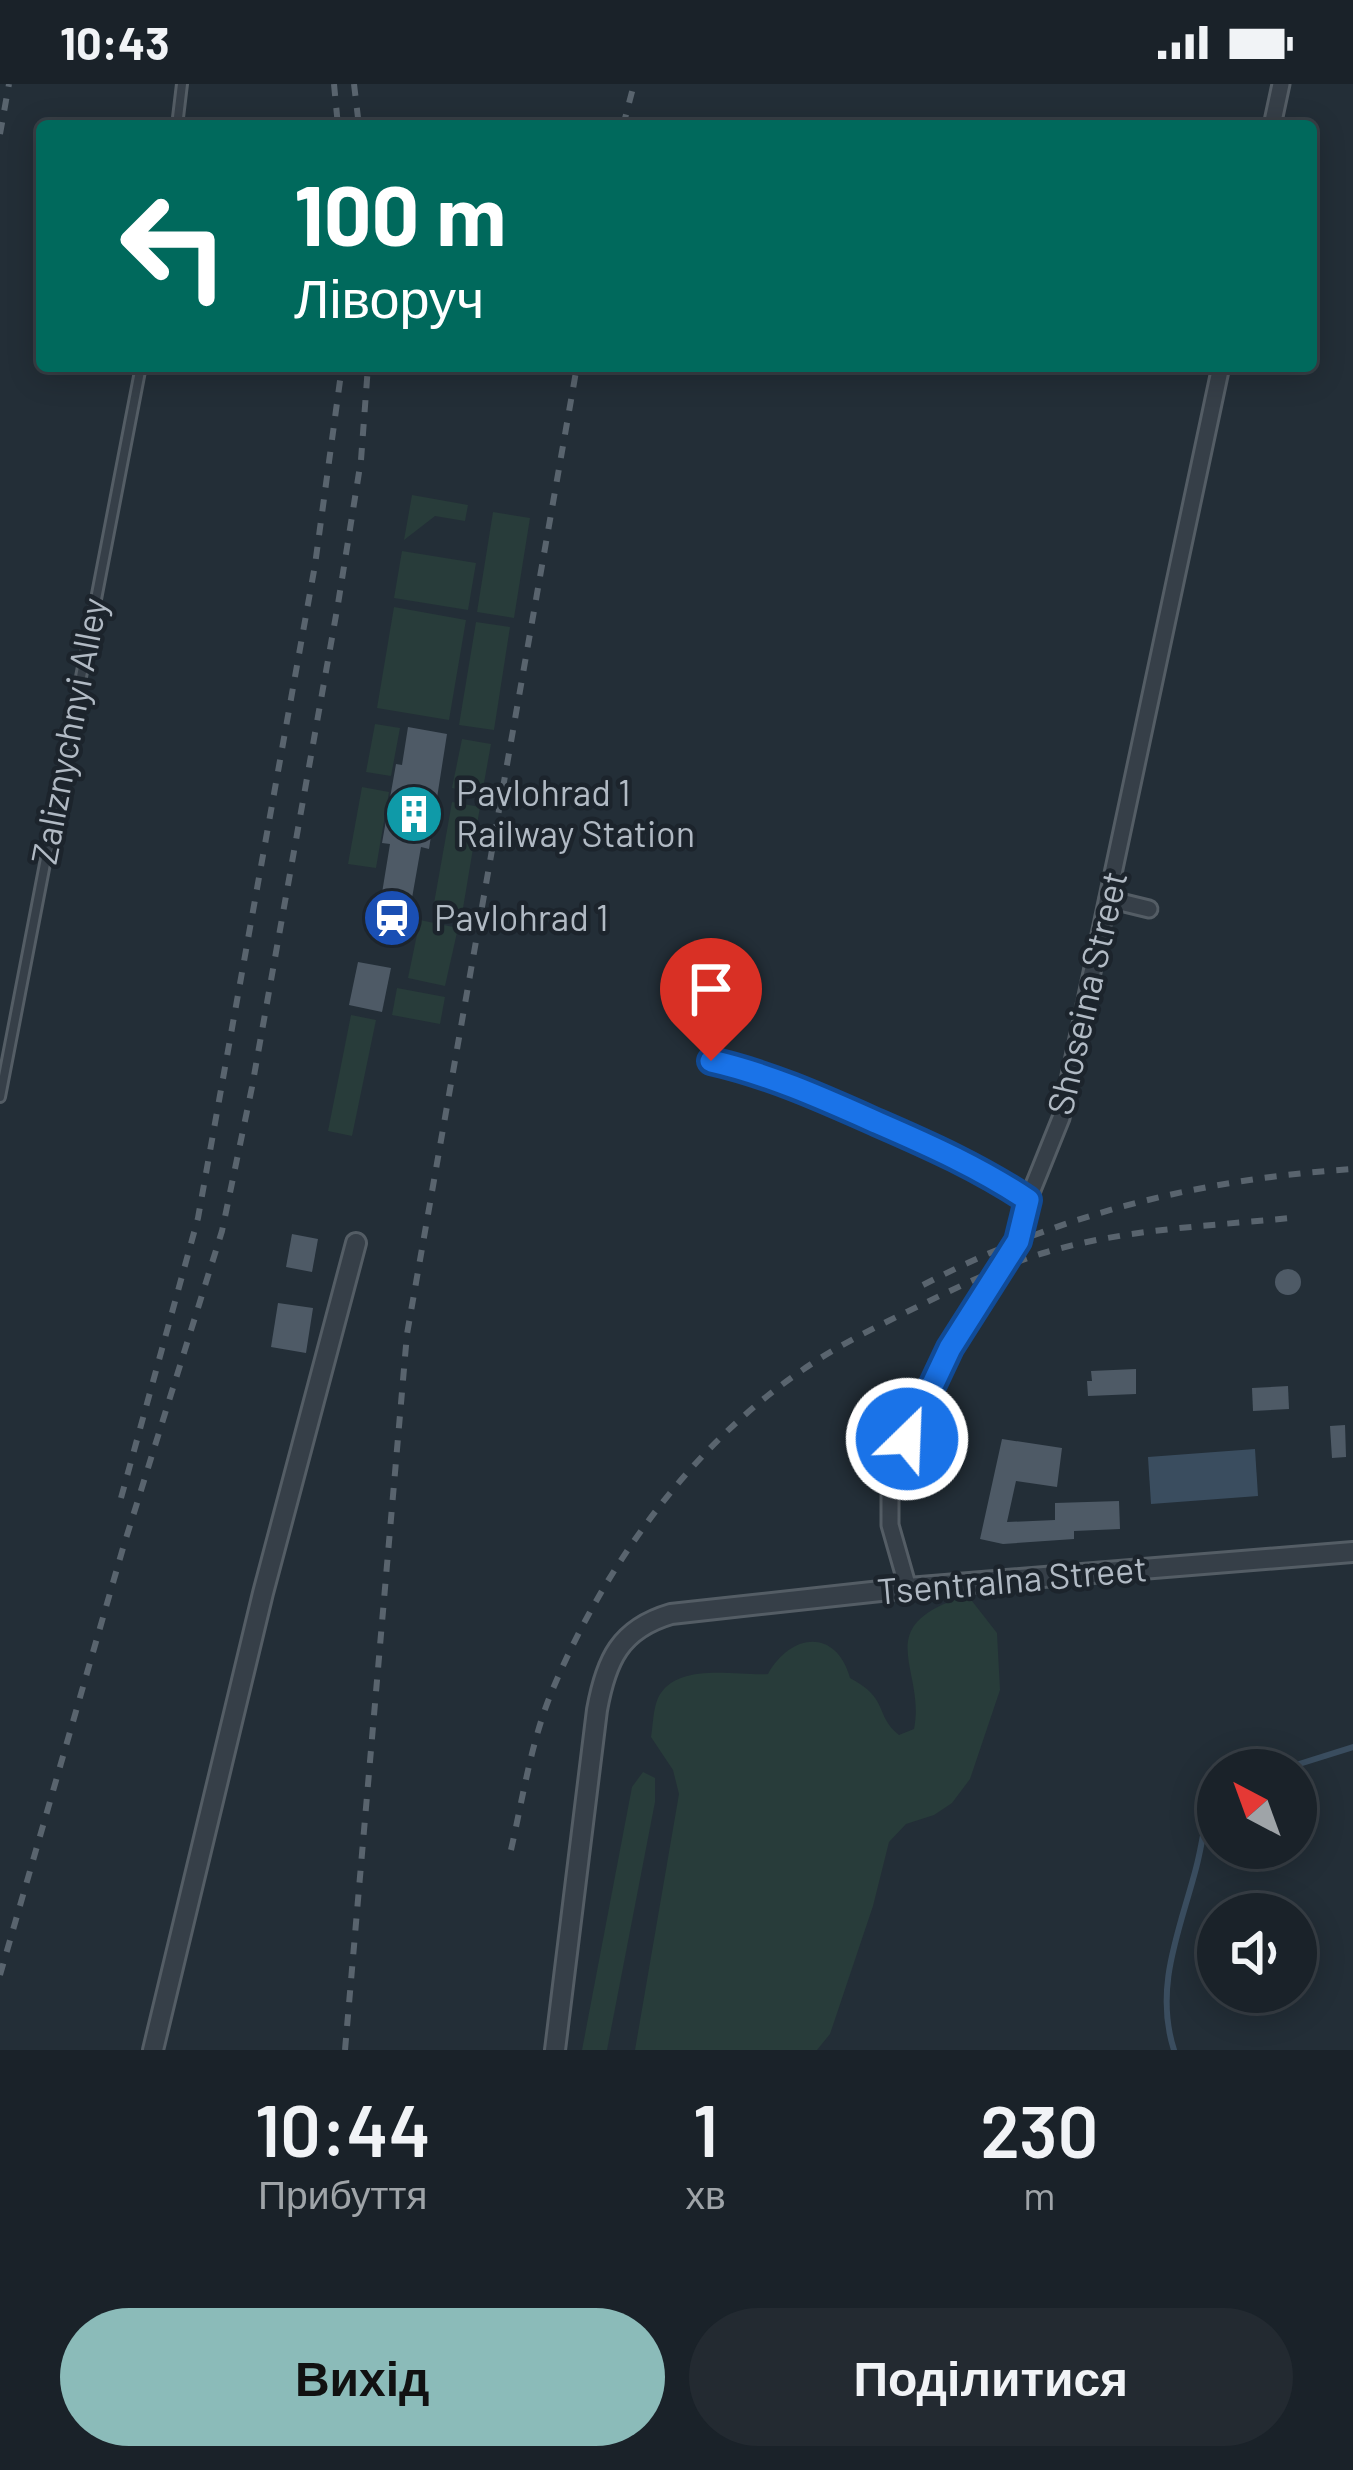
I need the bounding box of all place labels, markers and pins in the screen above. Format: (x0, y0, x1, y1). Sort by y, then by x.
place label: Pavlohrad 1 Railway Station (456, 770, 695, 854)
building icon: Pavlohrad 1 Railway Station (383, 783, 445, 845)
station icon: Pavlohrad 1 (361, 887, 423, 949)
place label: Pavlohrad 1 (434, 895, 609, 938)
pin (660, 938, 762, 1061)

